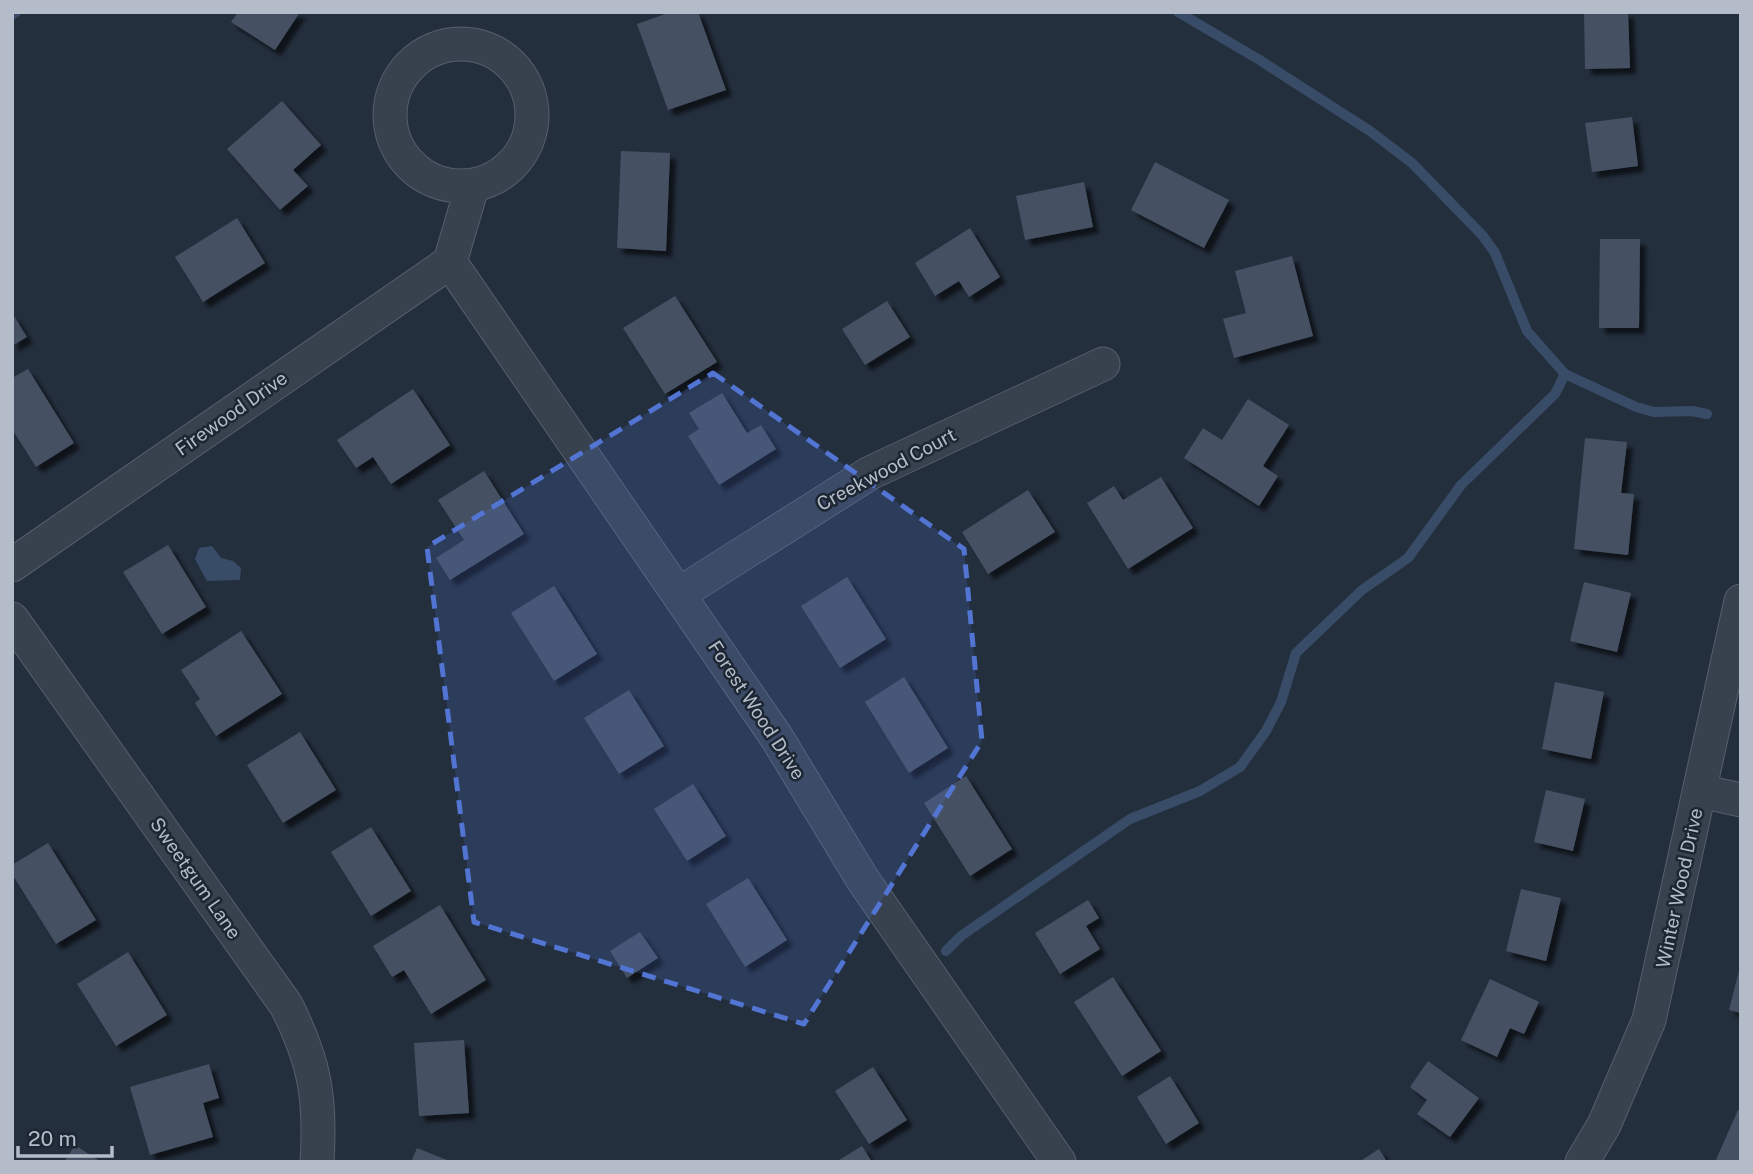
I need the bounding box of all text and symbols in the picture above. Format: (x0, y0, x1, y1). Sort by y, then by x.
street label: Firewood Drive (171, 366, 291, 460)
street label: Creekwood Court (813, 423, 959, 515)
street label: Forest Wood Drive (704, 637, 810, 783)
street label: Winter Wood Drive (1651, 806, 1707, 970)
street label: Sweetgum Lane (146, 813, 246, 943)
scale bar (18, 1114, 112, 1158)
text: 20 m (28, 1126, 77, 1151)

